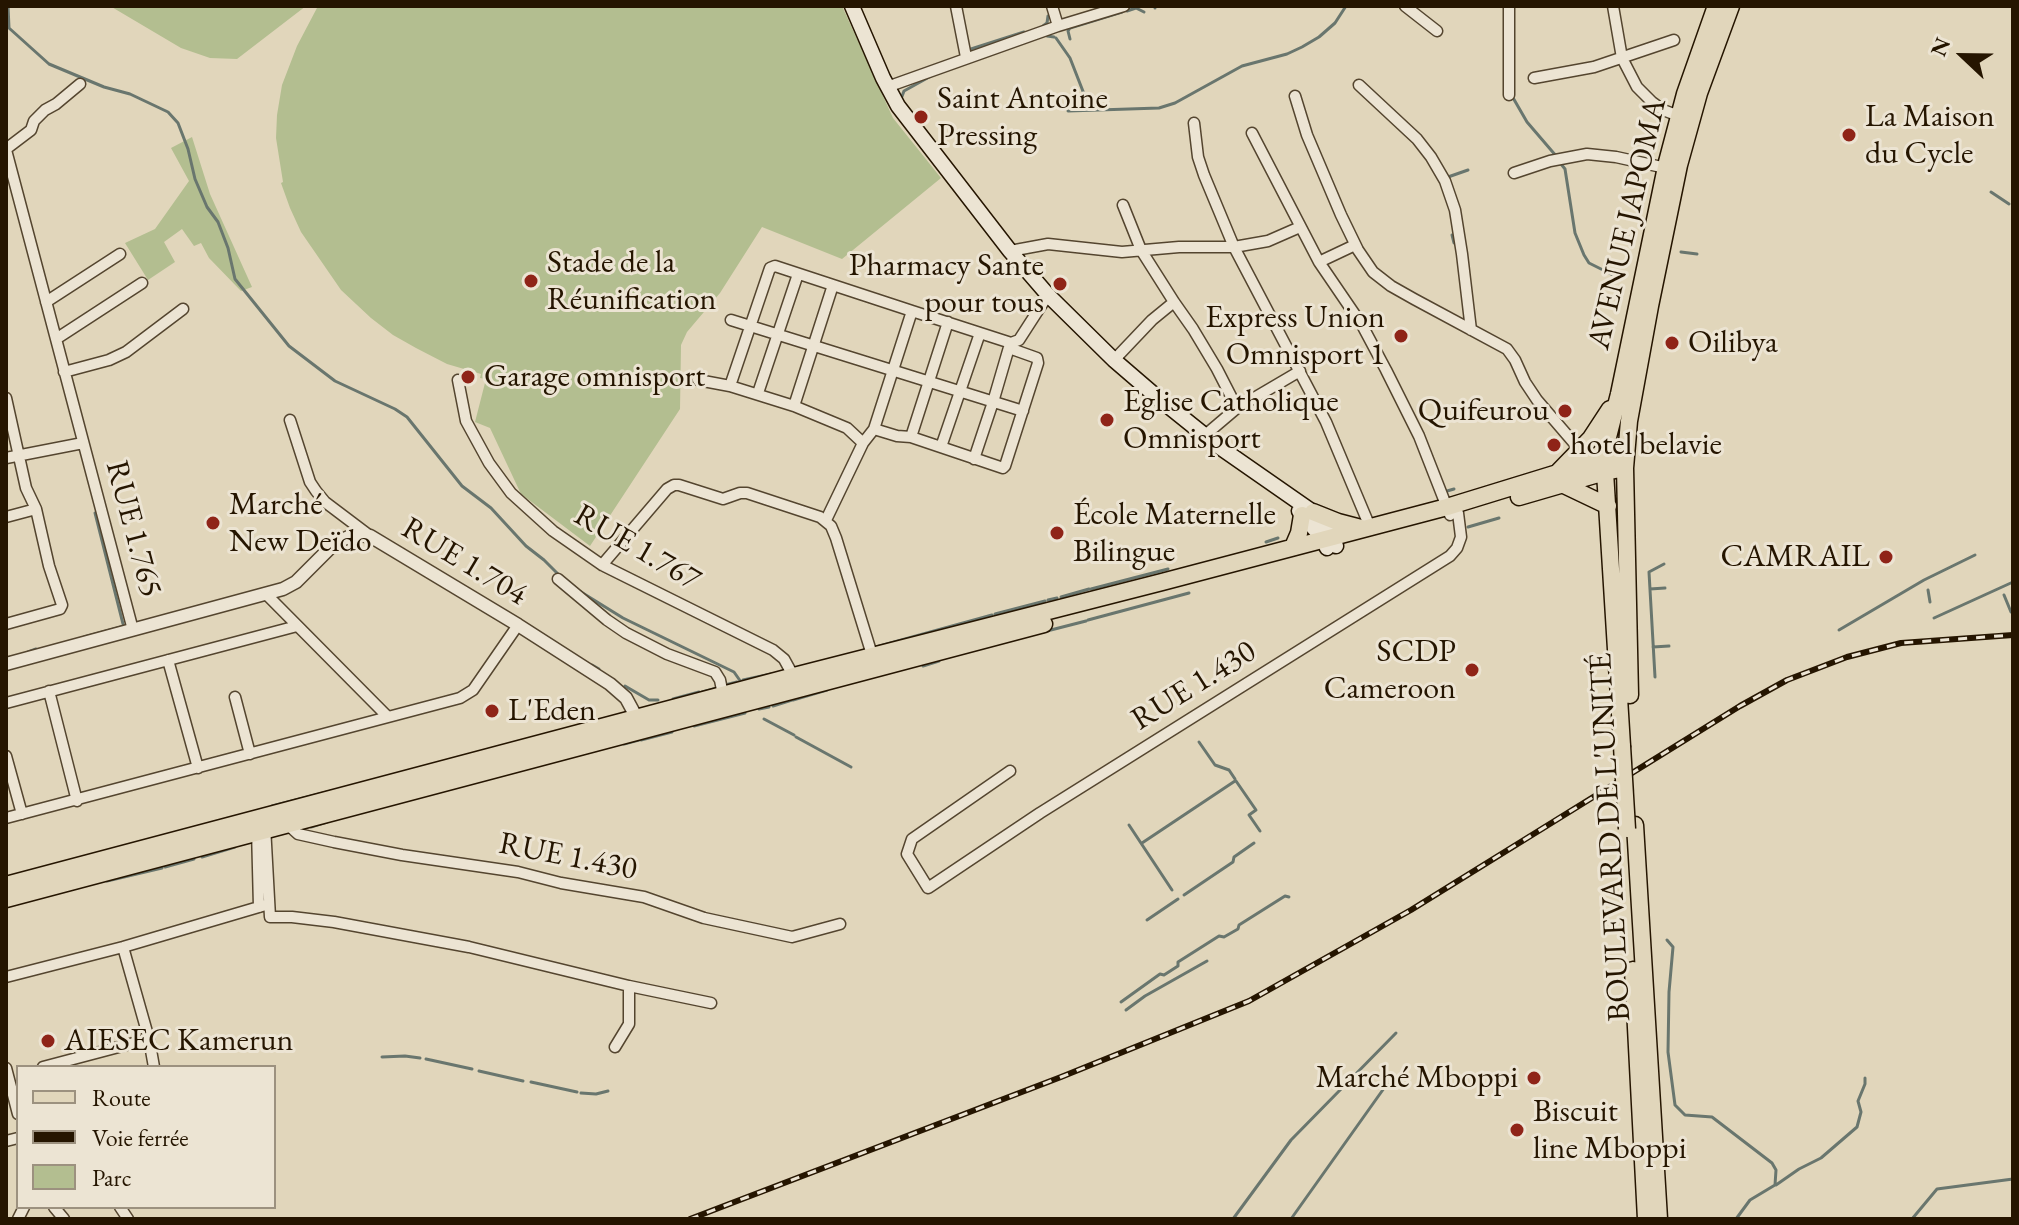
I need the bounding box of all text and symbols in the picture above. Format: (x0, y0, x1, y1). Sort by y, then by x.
north arrow (1923, 16, 2003, 96)
text: N (1924, 33, 1957, 61)
place label: Saint Antoine Pressing (937, 80, 1108, 155)
street label: AVENUE JAPOMA (1580, 95, 1676, 353)
place label: La Maison du Cycle (1865, 98, 1995, 173)
marker: Saint Antoine Pressing (912, 108, 930, 126)
marker: La Maison du Cycle (1840, 126, 1858, 144)
place label: Stade de la Réunification (547, 244, 716, 319)
place label: Pharmacy Sante pour tous (849, 247, 1044, 322)
marker: Stade de la Réunification (522, 272, 540, 290)
marker: Pharmacy Sante pour tous (1051, 275, 1069, 293)
place label: Express Union Omnisport 1 (1205, 299, 1385, 374)
place label: Oilibya (1688, 324, 1778, 362)
marker: Express Union Omnisport 1 (1392, 327, 1410, 345)
marker: Oilibya (1663, 334, 1681, 352)
place label: Garage omnisport (484, 358, 705, 396)
marker: Garage omnisport (459, 368, 477, 386)
place label: Eglise Catholique Omnisport (1123, 383, 1339, 458)
place label: Quifeurou (1418, 392, 1549, 430)
marker: Quifeurou (1556, 402, 1574, 420)
marker: Eglise Catholique Omnisport (1098, 411, 1116, 429)
place label: hotel belavie (1570, 426, 1722, 464)
marker: hotel belavie (1545, 436, 1563, 454)
street label: RUE 1.765 (96, 457, 170, 601)
place label: Marché New Deïdo (229, 486, 372, 561)
street label: RUE 1.767 (567, 496, 707, 600)
place label: École Maternelle Bilingue (1073, 496, 1276, 571)
street label: RUE 1.704 (394, 510, 534, 614)
marker: Marché New Deïdo (204, 514, 222, 532)
marker: École Maternelle Bilingue (1048, 524, 1066, 542)
place label: CAMRAIL (1720, 538, 1870, 576)
marker: CAMRAIL (1877, 548, 1895, 566)
street label: RUE 1.430 (1125, 633, 1263, 739)
place label: SCDP Cameroon (1324, 633, 1456, 708)
street label: BOULEVARD DE L'UNITÉ (1582, 652, 1640, 1022)
marker: SCDP Cameroon (1463, 661, 1481, 679)
place label: L'Eden (508, 692, 596, 730)
marker: L'Eden (483, 702, 501, 720)
street label: RUE 1.430 (496, 825, 640, 889)
place label: AIESEC Kamerun (64, 1022, 294, 1060)
marker: AIESEC Kamerun (39, 1032, 57, 1050)
place label: Marché Mboppi (1316, 1059, 1518, 1097)
legend (16, 1065, 276, 1209)
marker: Marché Mboppi (1525, 1069, 1543, 1087)
text: Route (92, 1082, 151, 1113)
place label: Biscuit line Mboppi (1533, 1093, 1687, 1168)
marker: Biscuit line Mboppi (1508, 1121, 1526, 1139)
text: Voie ferrée (92, 1122, 189, 1153)
text: Parc (92, 1162, 131, 1193)

